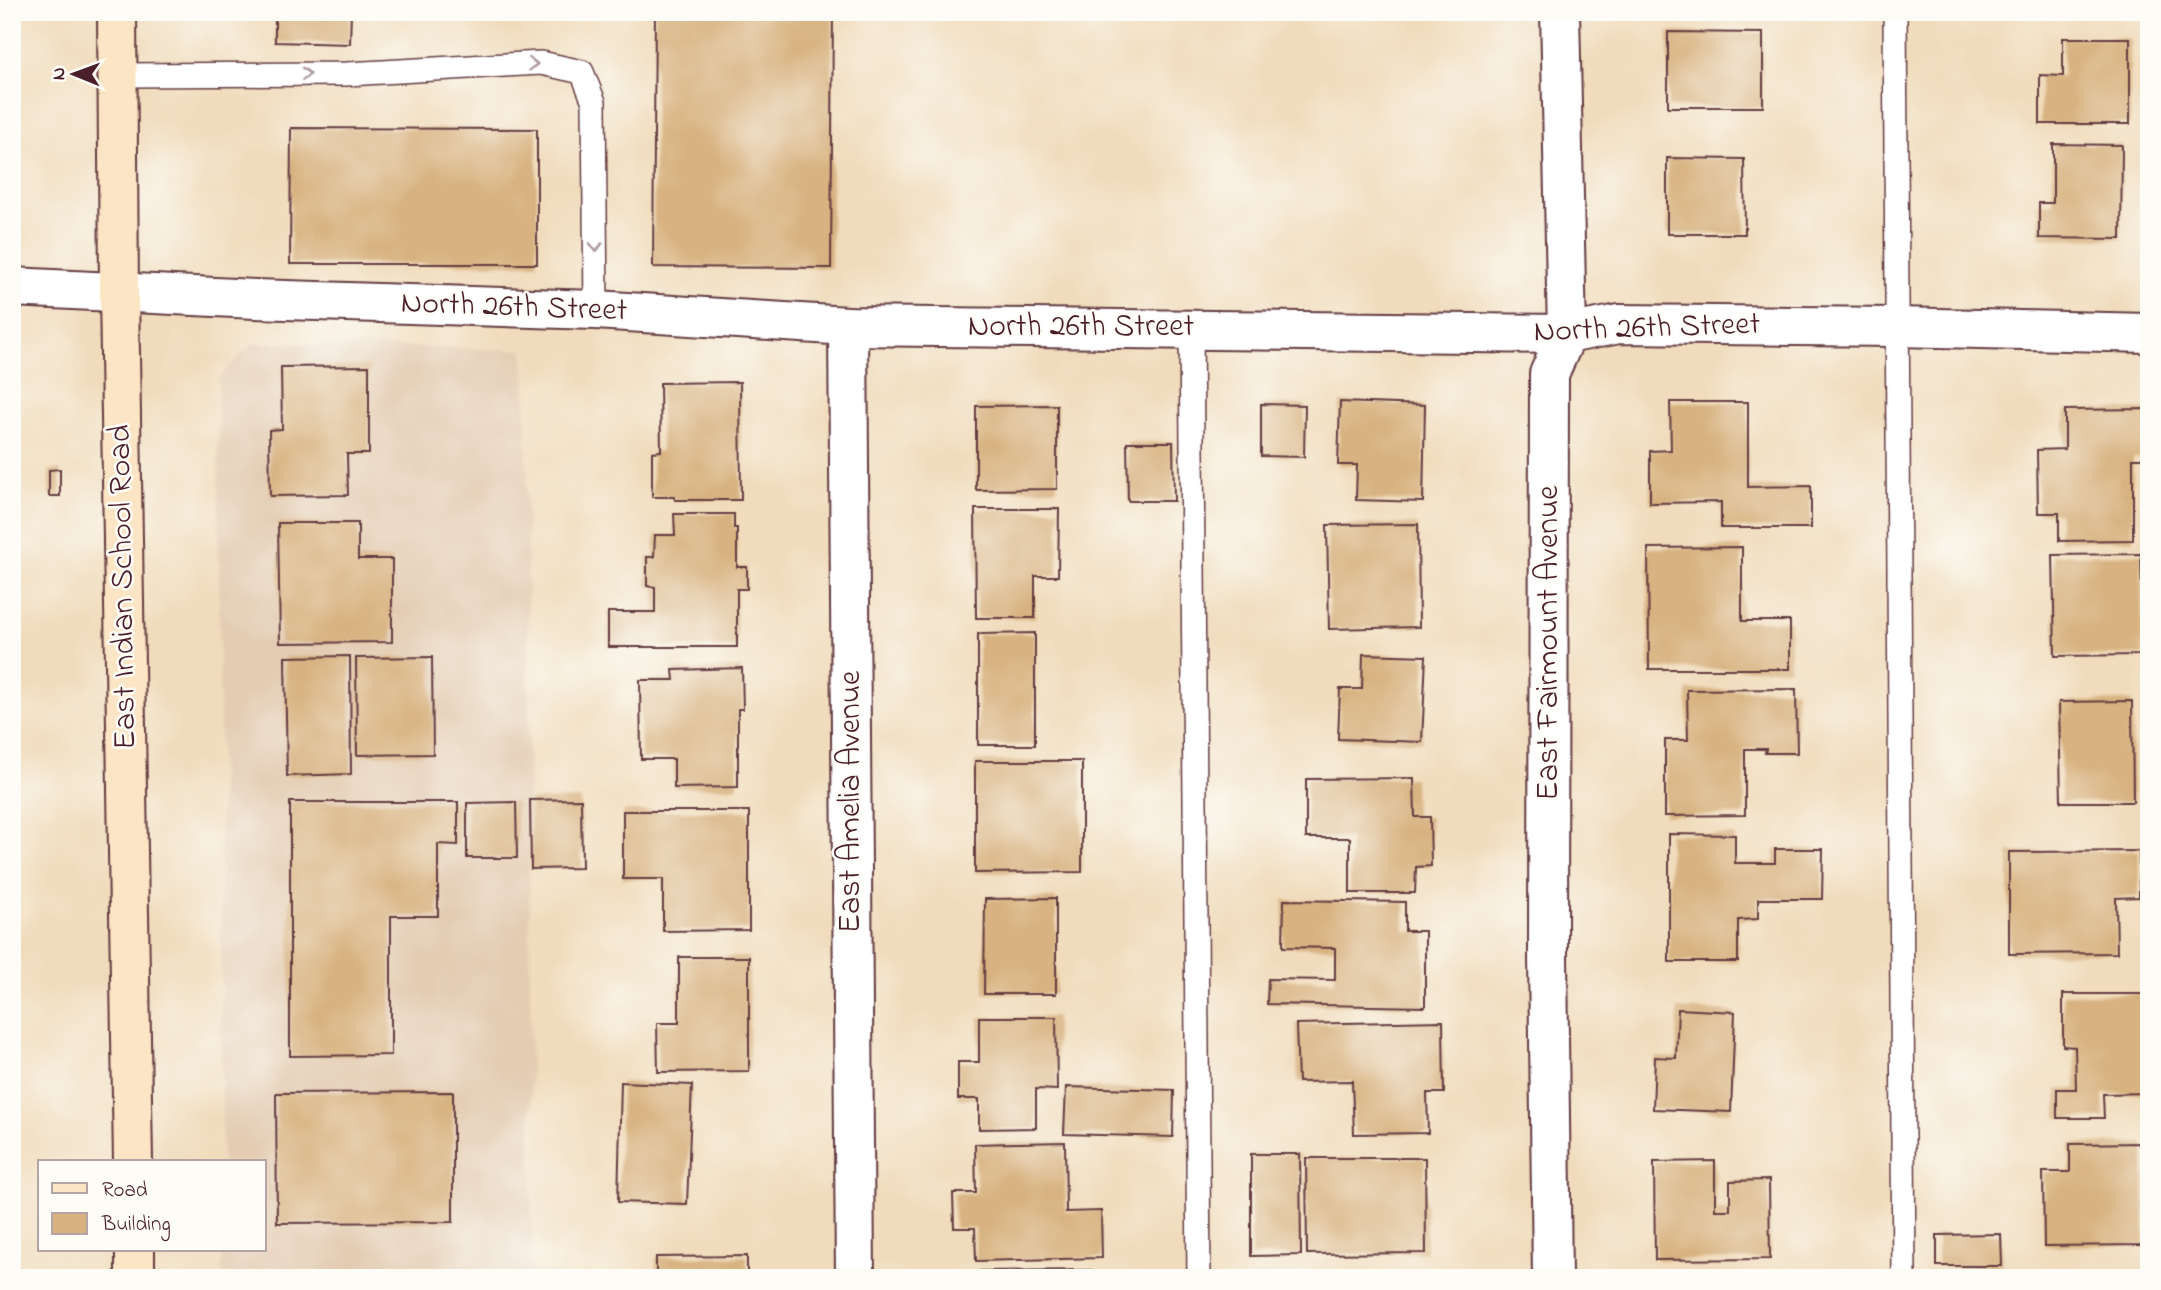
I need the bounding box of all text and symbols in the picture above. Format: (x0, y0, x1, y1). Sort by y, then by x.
north arrow (38, 38, 108, 108)
one-way arrow (528, 56, 539, 72)
one-way arrow (301, 66, 312, 82)
text: N (46, 67, 73, 80)
one-way arrow (588, 242, 604, 253)
street label: North 26th Street (400, 281, 628, 335)
street label: North 26th Street (1533, 302, 1761, 356)
street label: North 26th Street (968, 304, 1195, 351)
street label: East Indian School Road (98, 424, 150, 750)
street label: East Fairmount Avenue (1526, 485, 1573, 801)
street label: East Amelia Avenue (828, 670, 875, 933)
legend (38, 1160, 266, 1252)
text: Road (102, 1176, 148, 1206)
text: Building (101, 1210, 171, 1242)

